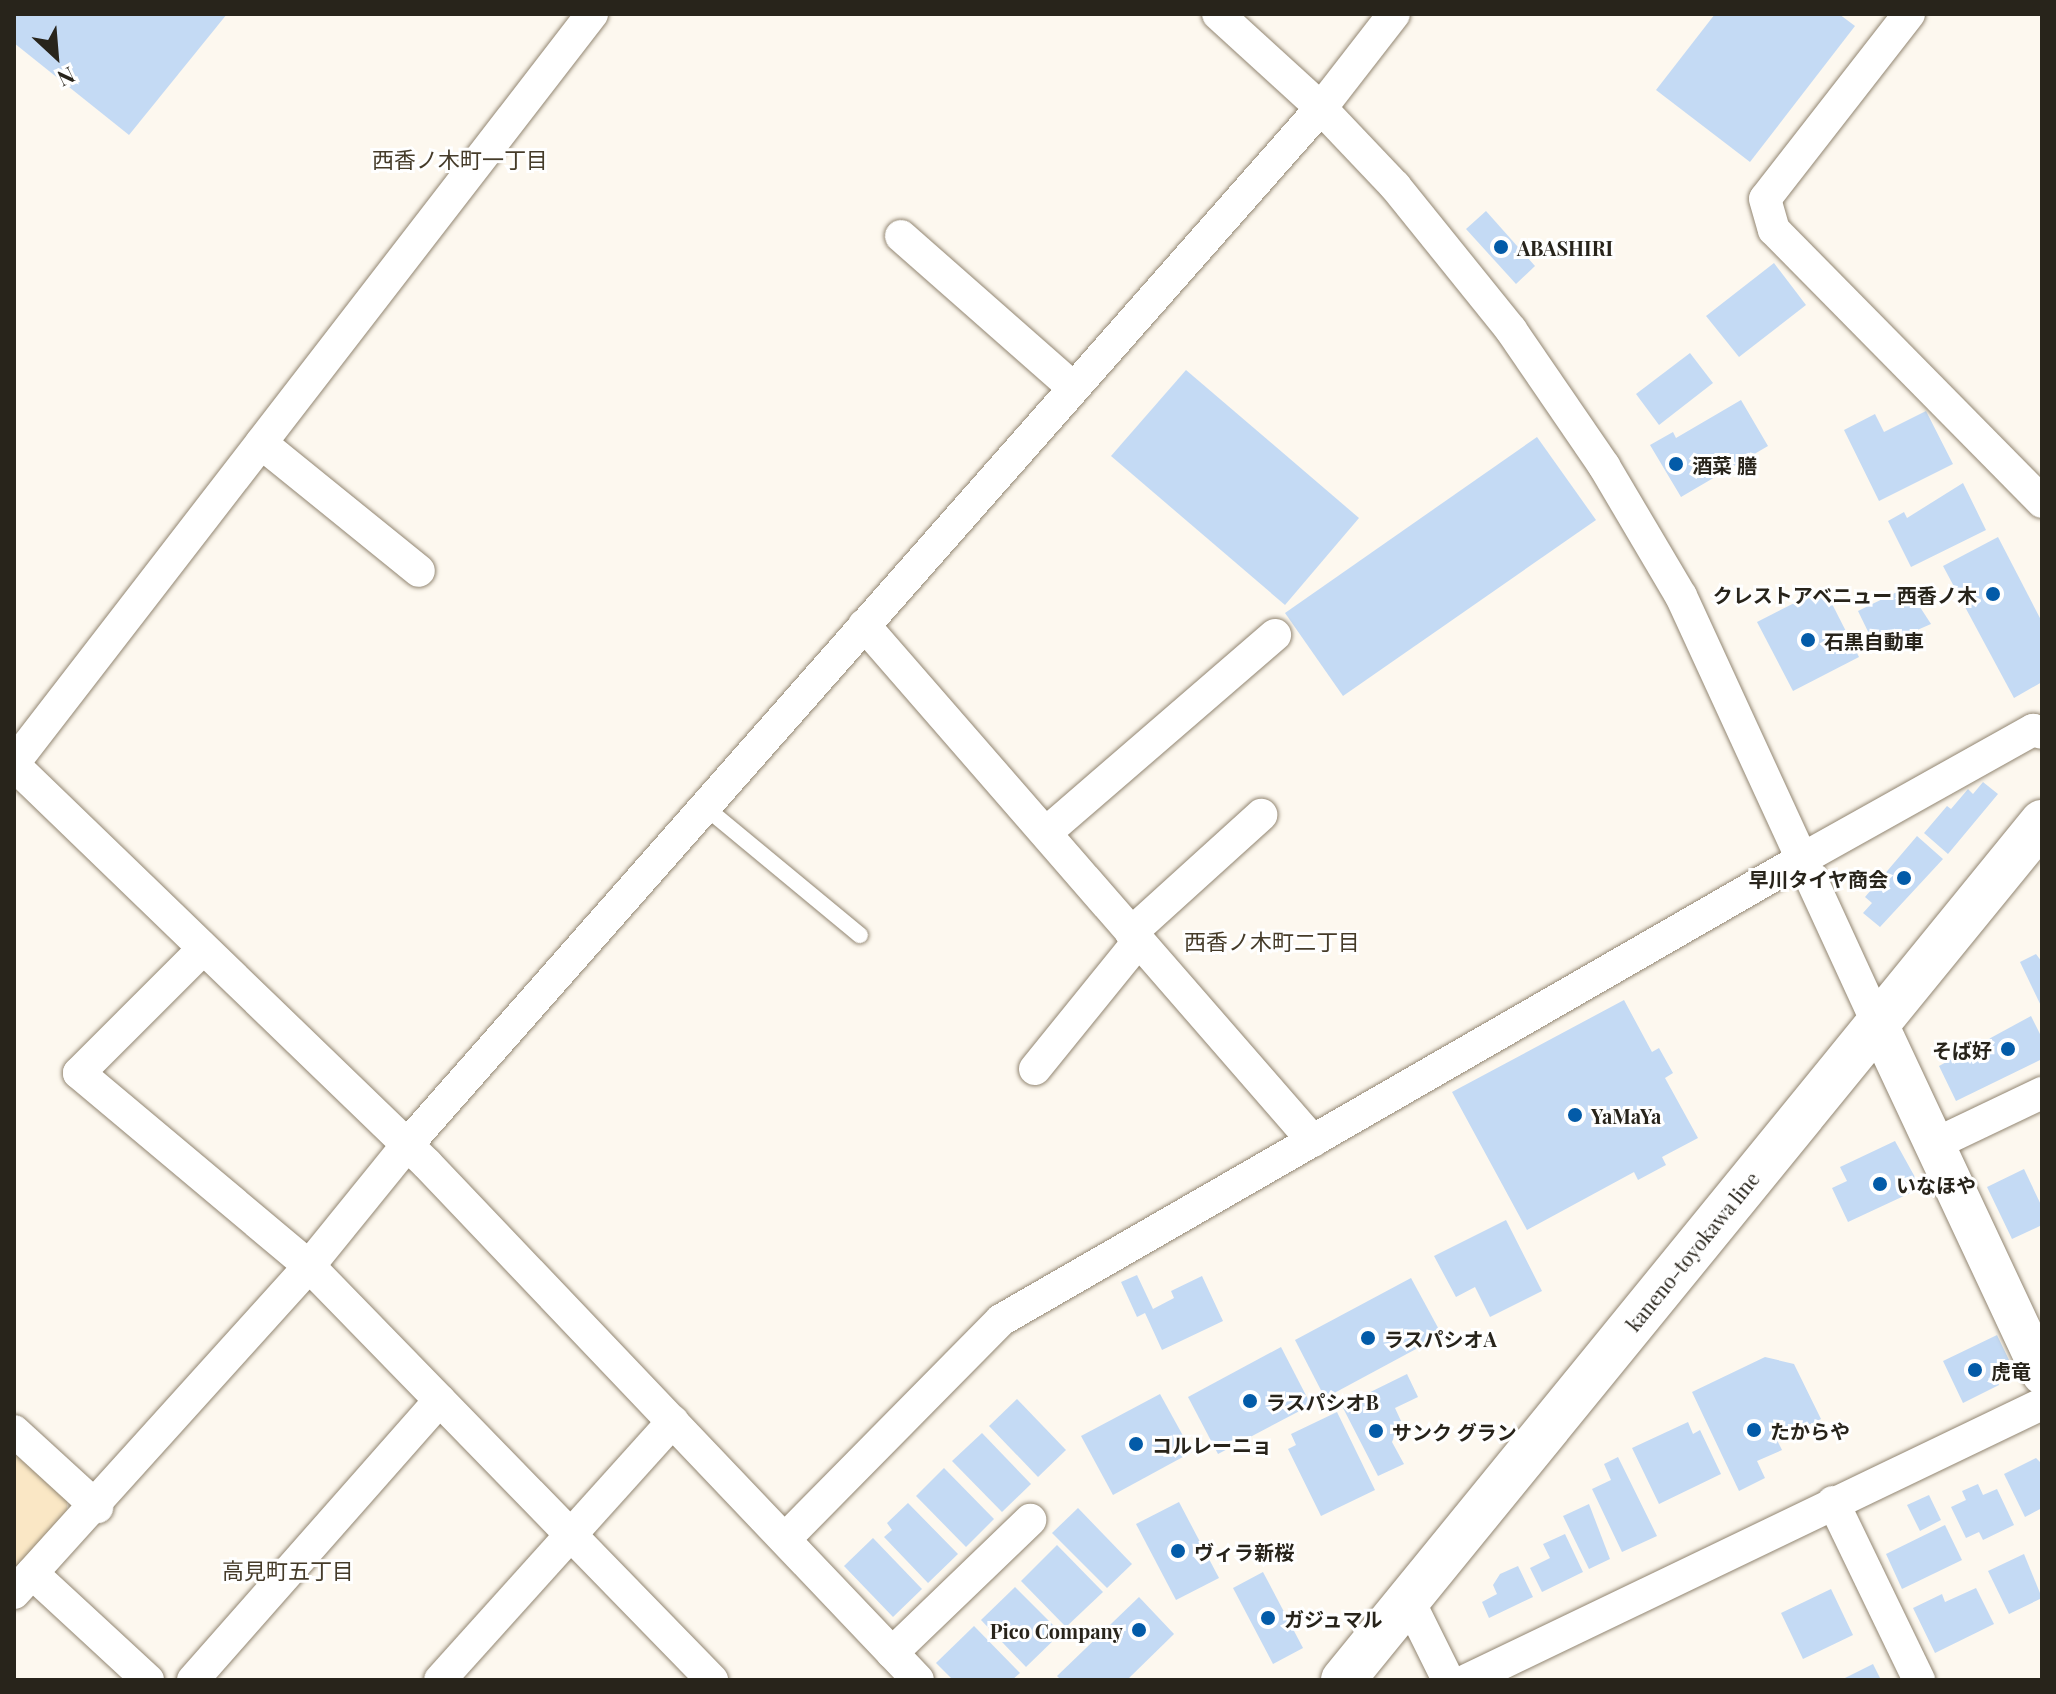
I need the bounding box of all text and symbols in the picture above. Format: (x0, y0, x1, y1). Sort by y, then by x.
north arrow (16, 16, 96, 96)
text: N (53, 61, 80, 95)
district label: 西香ノ木町一丁目 (372, 147, 548, 173)
place label: ABASHIRI (1517, 235, 1613, 259)
marker: ABASHIRI (1492, 238, 1510, 256)
place label: 酒菜 膳 (1692, 452, 1757, 476)
marker: 酒菜 膳 (1667, 455, 1685, 473)
place label: クレストアベニュー 西香ノ木 (1712, 582, 1977, 606)
marker: クレストアベニュー 西香ノ木 (1984, 585, 2002, 603)
place label: 石黒自動車 (1824, 628, 1924, 652)
marker: 石黒自動車 (1799, 631, 1817, 649)
place label: 早川タイヤ商会 (1748, 866, 1888, 890)
marker: 早川タイヤ商会 (1895, 869, 1913, 887)
district label: 西香ノ木町二丁目 (1184, 929, 1360, 955)
place label: そば好 (1932, 1037, 1992, 1061)
marker: そば好 (1999, 1040, 2017, 1058)
place label: YaMaYa (1591, 1103, 1661, 1127)
marker: YaMaYa (1566, 1106, 1584, 1124)
street label: kaneno-toyokawa line (1620, 1166, 1764, 1336)
place label: いなほや (1896, 1172, 1976, 1196)
marker: いなほや (1871, 1175, 1889, 1193)
place label: ラスパシオA (1384, 1326, 1497, 1350)
marker: ラスパシオA (1359, 1329, 1377, 1347)
place label: 虎竜 (1991, 1358, 2031, 1382)
marker: 虎竜 (1966, 1361, 1984, 1379)
place label: ラスパシオB (1266, 1389, 1379, 1413)
marker: ラスパシオB (1241, 1392, 1259, 1410)
place label: たからや (1770, 1418, 1850, 1442)
place label: サンク グラン (1392, 1419, 1517, 1443)
marker: たからや (1745, 1421, 1763, 1439)
marker: サンク グラン (1367, 1422, 1385, 1440)
place label: コルレーニョ (1152, 1432, 1272, 1456)
marker: コルレーニョ (1127, 1435, 1145, 1453)
place label: ヴィラ新桜 (1194, 1539, 1294, 1563)
marker: ヴィラ新桜 (1169, 1542, 1187, 1560)
district label: 高見町五丁目 (222, 1558, 354, 1584)
place label: ガジュマル (1284, 1606, 1384, 1630)
marker: ガジュマル (1259, 1609, 1277, 1627)
place label: Pico Company (990, 1618, 1123, 1642)
marker: Pico Company (1130, 1621, 1148, 1639)

